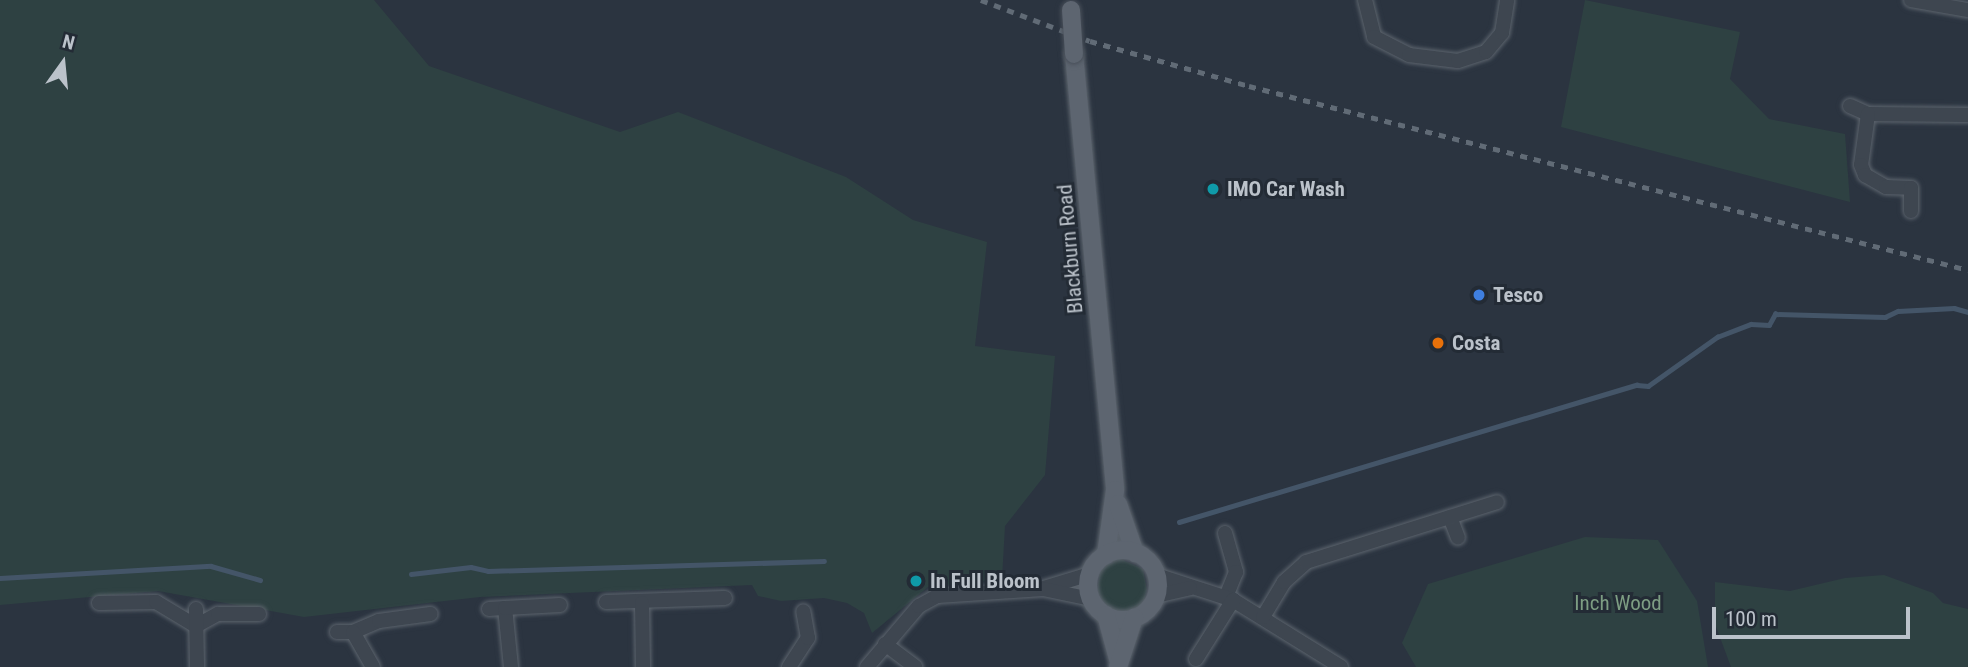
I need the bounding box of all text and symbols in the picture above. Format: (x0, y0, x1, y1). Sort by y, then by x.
north arrow (28, 28, 98, 98)
text: N (60, 30, 77, 55)
place label: IMO Car Wash (1227, 176, 1345, 202)
marker: IMO Car Wash (1205, 181, 1221, 197)
street label: Blackburn Road (1052, 183, 1088, 315)
place label: Tesco (1493, 282, 1543, 308)
marker: Tesco (1471, 287, 1487, 303)
place label: Costa (1452, 330, 1500, 356)
marker: Costa (1430, 335, 1446, 351)
place label: In Full Bloom (930, 568, 1040, 594)
marker: In Full Bloom (908, 573, 924, 589)
park label: Inch Wood (1574, 590, 1662, 616)
scale bar (1716, 594, 1914, 638)
text: 100 m (1725, 607, 1777, 631)

